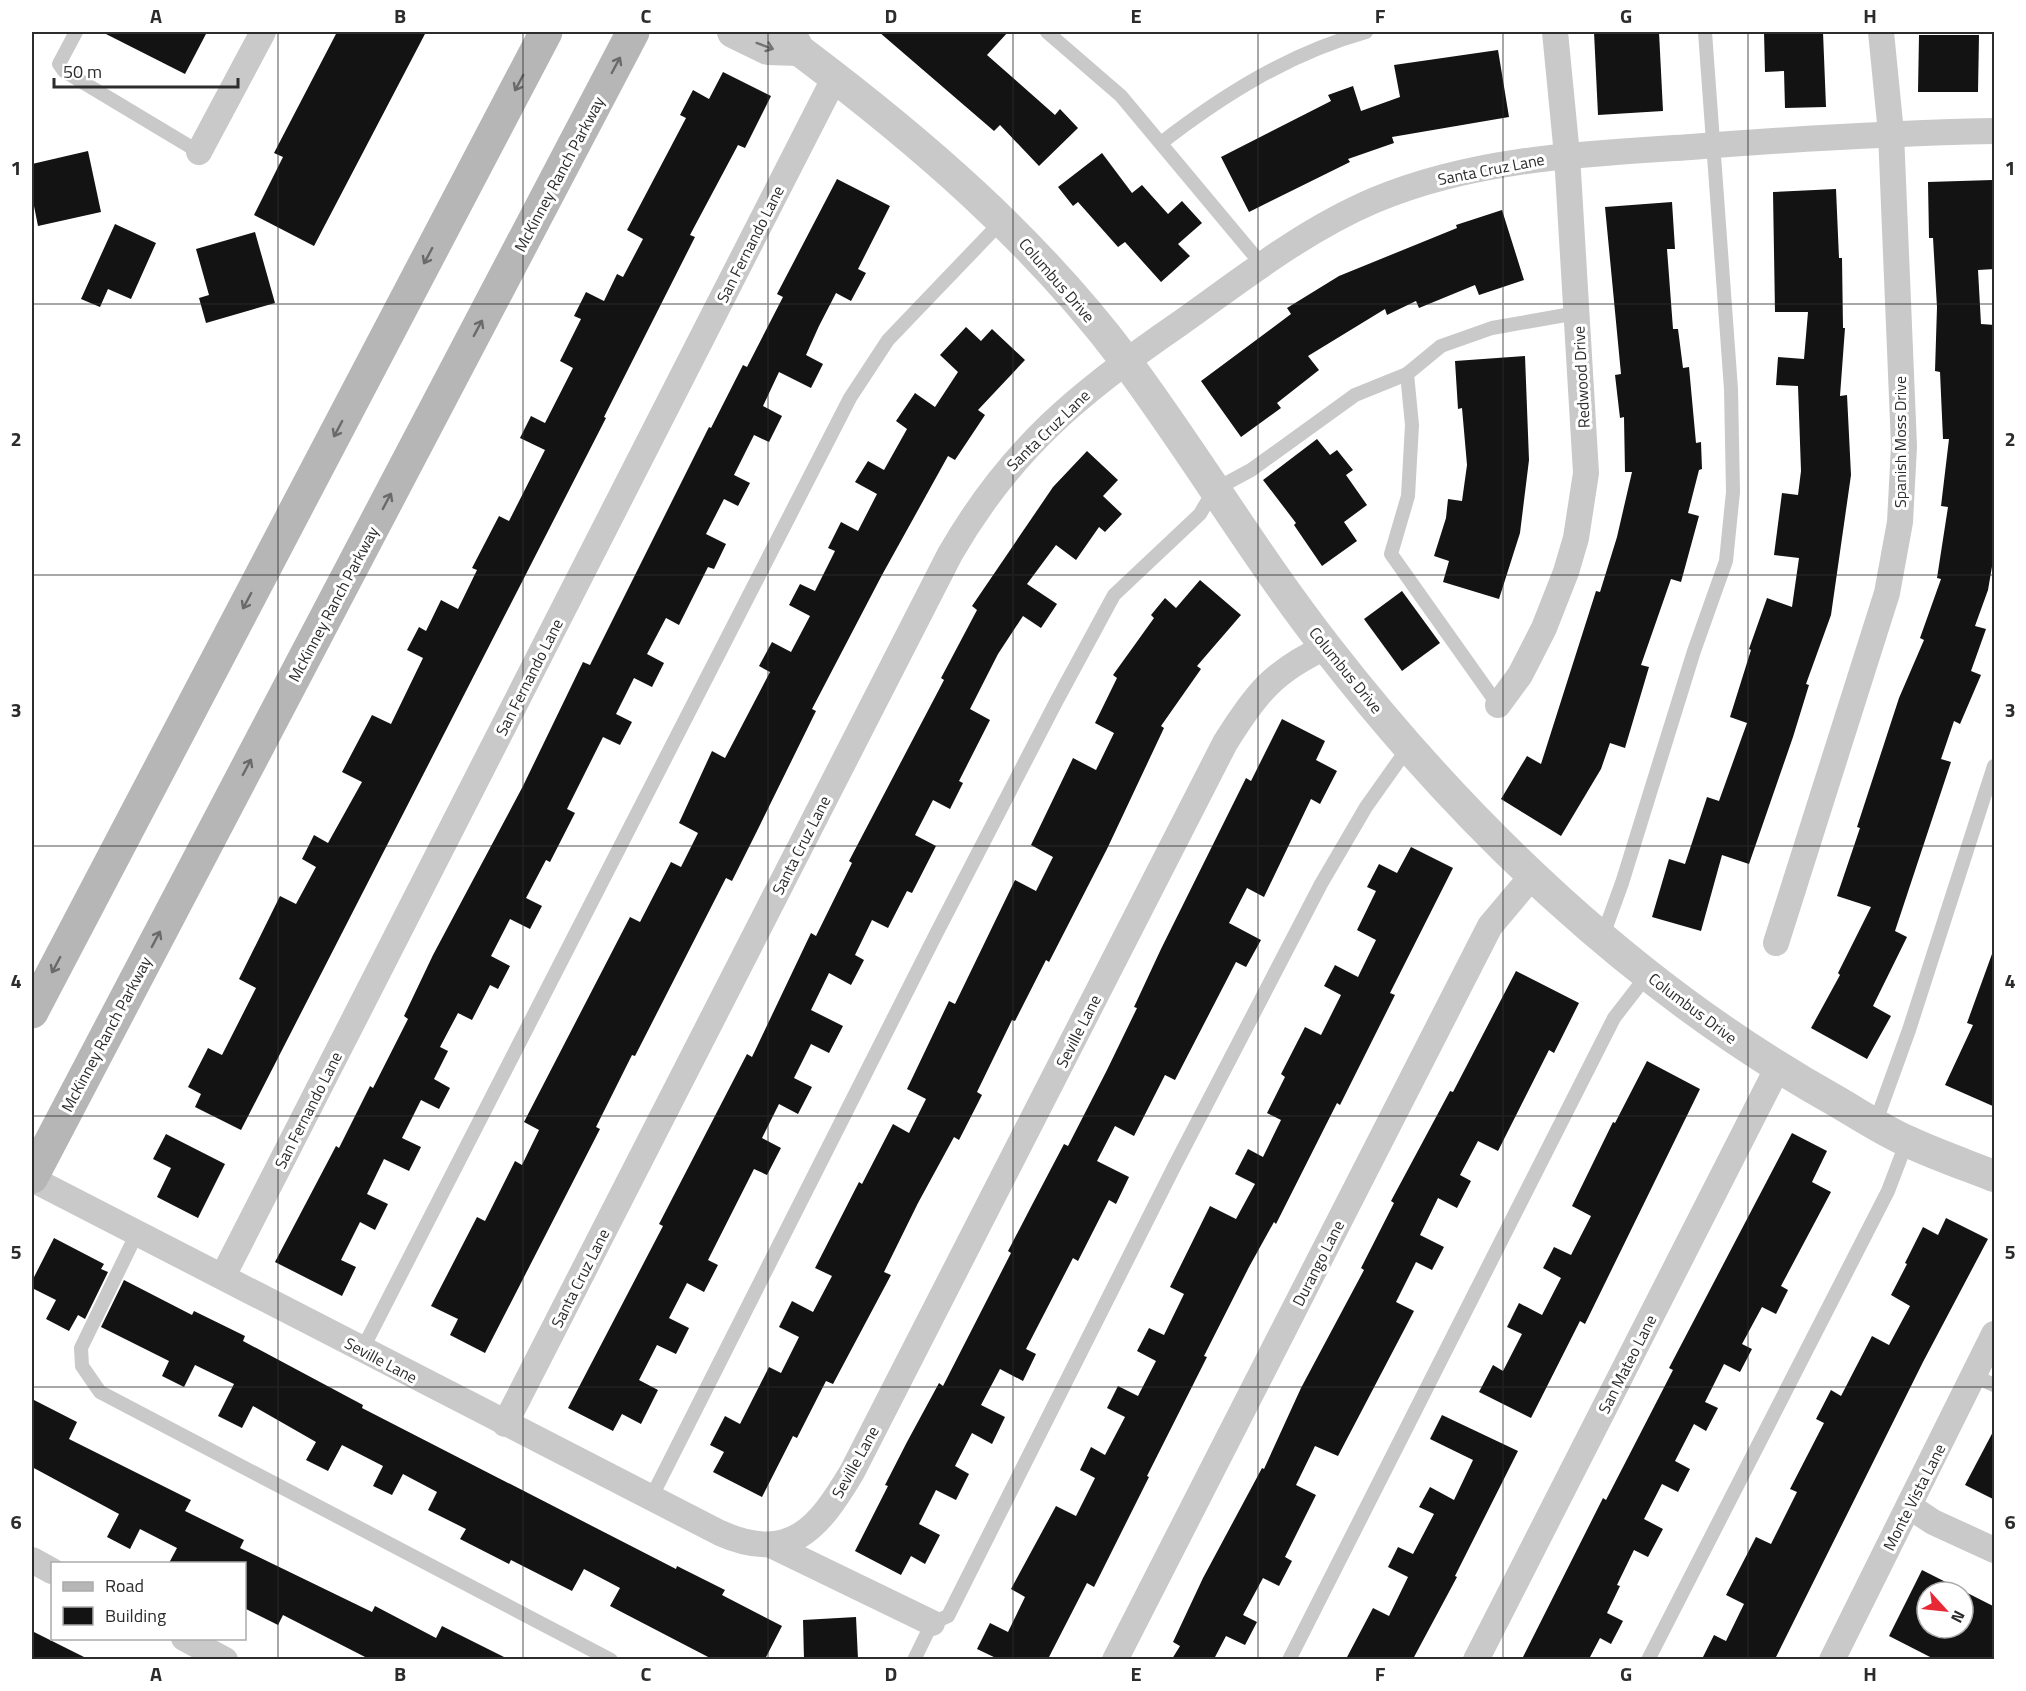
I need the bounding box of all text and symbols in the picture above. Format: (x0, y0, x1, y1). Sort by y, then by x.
text: A (150, 0, 162, 31)
text: B (394, 0, 406, 31)
text: C (641, 0, 652, 31)
text: D (885, 0, 897, 31)
text: E (1130, 0, 1142, 31)
text: F (1375, 0, 1386, 31)
text: G (1620, 0, 1632, 31)
text: H (1863, 0, 1877, 31)
one-way arrow (755, 42, 773, 53)
scale bar (54, 51, 238, 89)
one-way arrow (611, 56, 622, 74)
text: 50 m (63, 58, 102, 85)
one-way arrow (513, 74, 524, 92)
street label: McKinney Ranch Parkway (508, 92, 610, 256)
street label: Santa Cruz Lane (1436, 147, 1546, 191)
text: 1 (10, 152, 22, 183)
text: 1 (2004, 152, 2016, 183)
street label: San Fernando Lane (710, 181, 790, 307)
street label: Columbus Drive (1013, 232, 1101, 328)
one-way arrow (422, 247, 434, 265)
one-way arrow (472, 320, 484, 338)
street label: Redwood Drive (1566, 325, 1596, 429)
street label: Spanish Moss Drive (1888, 376, 1912, 508)
street label: Santa Cruz Lane (1001, 384, 1095, 476)
one-way arrow (332, 419, 343, 437)
text: 2 (10, 423, 22, 454)
text: 2 (2004, 423, 2016, 454)
one-way arrow (381, 493, 393, 510)
street label: McKinney Ranch Parkway (282, 522, 384, 686)
one-way arrow (241, 592, 252, 610)
street label: San Fernando Lane (489, 614, 569, 740)
street label: Columbus Drive (1303, 621, 1389, 719)
text: 3 (10, 694, 22, 725)
text: 3 (2004, 694, 2016, 725)
one-way arrow (242, 758, 253, 776)
street label: Santa Cruz Lane (766, 791, 836, 899)
one-way arrow (151, 930, 163, 948)
street label: McKinney Ranch Parkway (55, 952, 157, 1116)
one-way arrow (50, 956, 62, 973)
text: 4 (10, 965, 22, 996)
text: 4 (2004, 965, 2016, 996)
street label: Columbus Drive (1644, 967, 1742, 1049)
street label: Seville Lane (1049, 990, 1107, 1072)
street label: San Fernando Lane (268, 1047, 348, 1173)
street label: Durango Lane (1286, 1216, 1350, 1310)
street label: Santa Cruz Lane (545, 1224, 615, 1332)
text: 5 (10, 1236, 22, 1267)
text: 5 (2004, 1236, 2016, 1267)
street label: San Mateo Lane (1592, 1310, 1662, 1418)
street label: Seville Lane (340, 1331, 422, 1389)
street label: Seville Lane (825, 1422, 885, 1502)
street label: Monte Vista Lane (1877, 1439, 1951, 1555)
text: 6 (10, 1506, 22, 1537)
text: 6 (2004, 1506, 2016, 1537)
legend (51, 1562, 246, 1640)
text: Road (105, 1572, 144, 1599)
north arrow (1915, 1580, 1975, 1640)
text: Building (105, 1602, 166, 1629)
text: N (1945, 1606, 1972, 1627)
text: A (150, 1658, 162, 1689)
text: B (394, 1658, 406, 1689)
text: C (641, 1658, 652, 1689)
text: D (885, 1658, 897, 1689)
text: E (1130, 1658, 1142, 1689)
text: F (1375, 1658, 1386, 1689)
text: G (1620, 1658, 1632, 1689)
text: H (1863, 1658, 1877, 1689)

